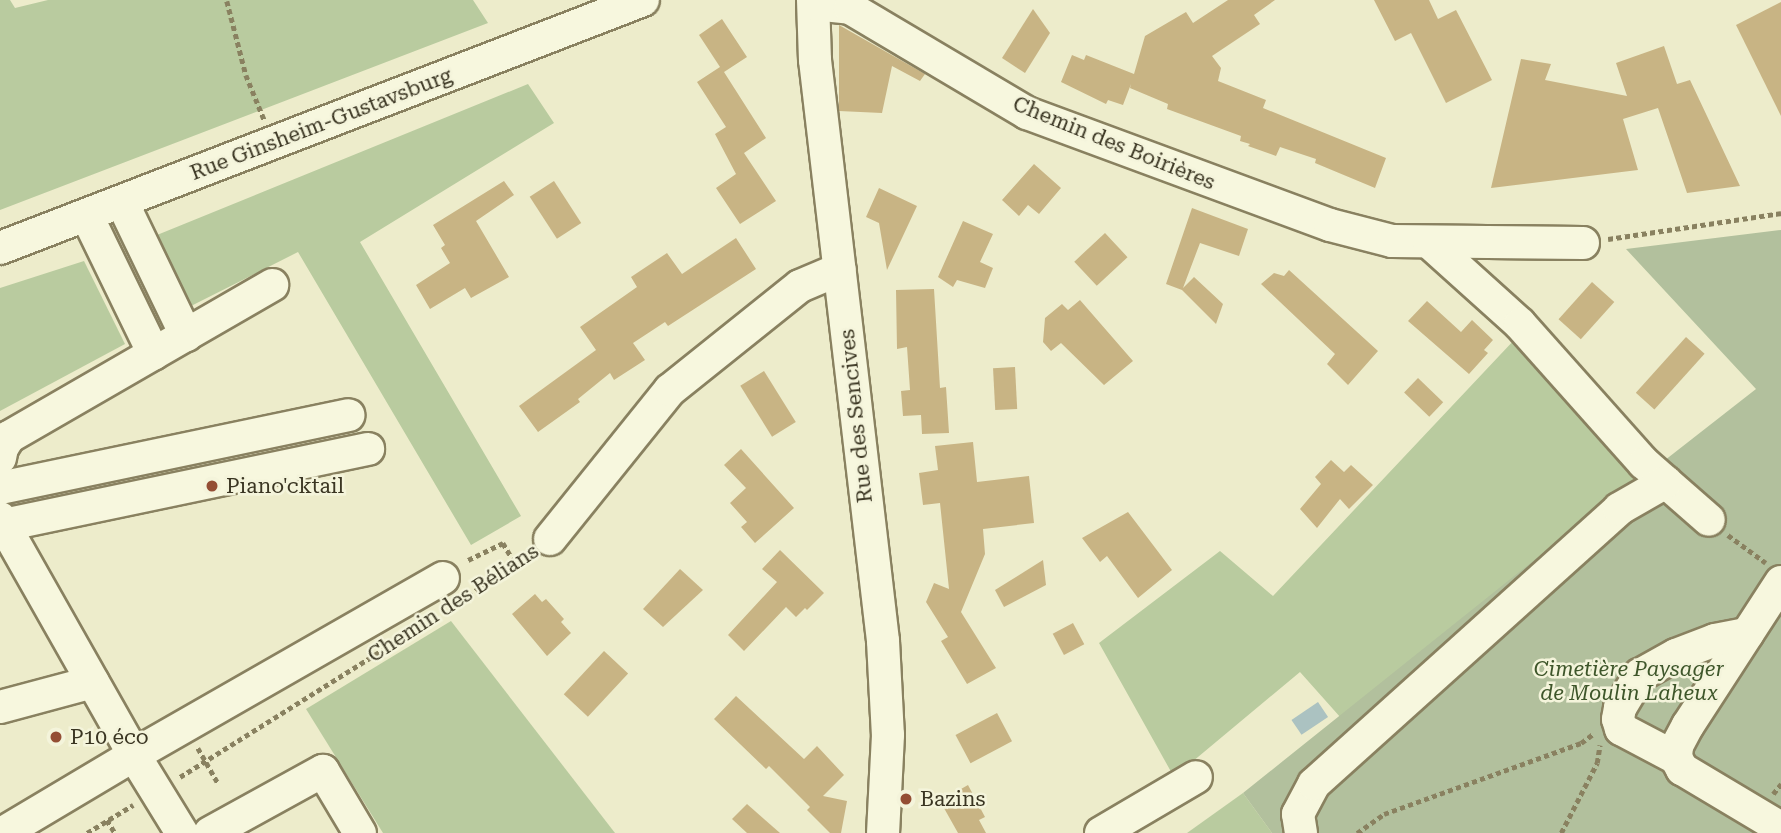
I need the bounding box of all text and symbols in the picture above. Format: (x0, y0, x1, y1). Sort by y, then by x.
street label: Rue Ginsheim-Gustavsburg (187, 62, 455, 186)
street label: Chemin des Boirières (1009, 91, 1219, 195)
street label: Rue des Sencives (834, 328, 878, 504)
place label: Piano'cktail (226, 473, 344, 499)
marker: Piano'cktail (204, 478, 220, 494)
street label: Chemin des Bélians (363, 538, 543, 668)
park label: Cimetière Paysager de Moulin Laheux (1534, 656, 1724, 706)
place label: P10 éco (70, 724, 149, 750)
marker: P10 éco (48, 729, 64, 745)
place label: Bazins (920, 786, 985, 812)
marker: Bazins (898, 791, 914, 807)

